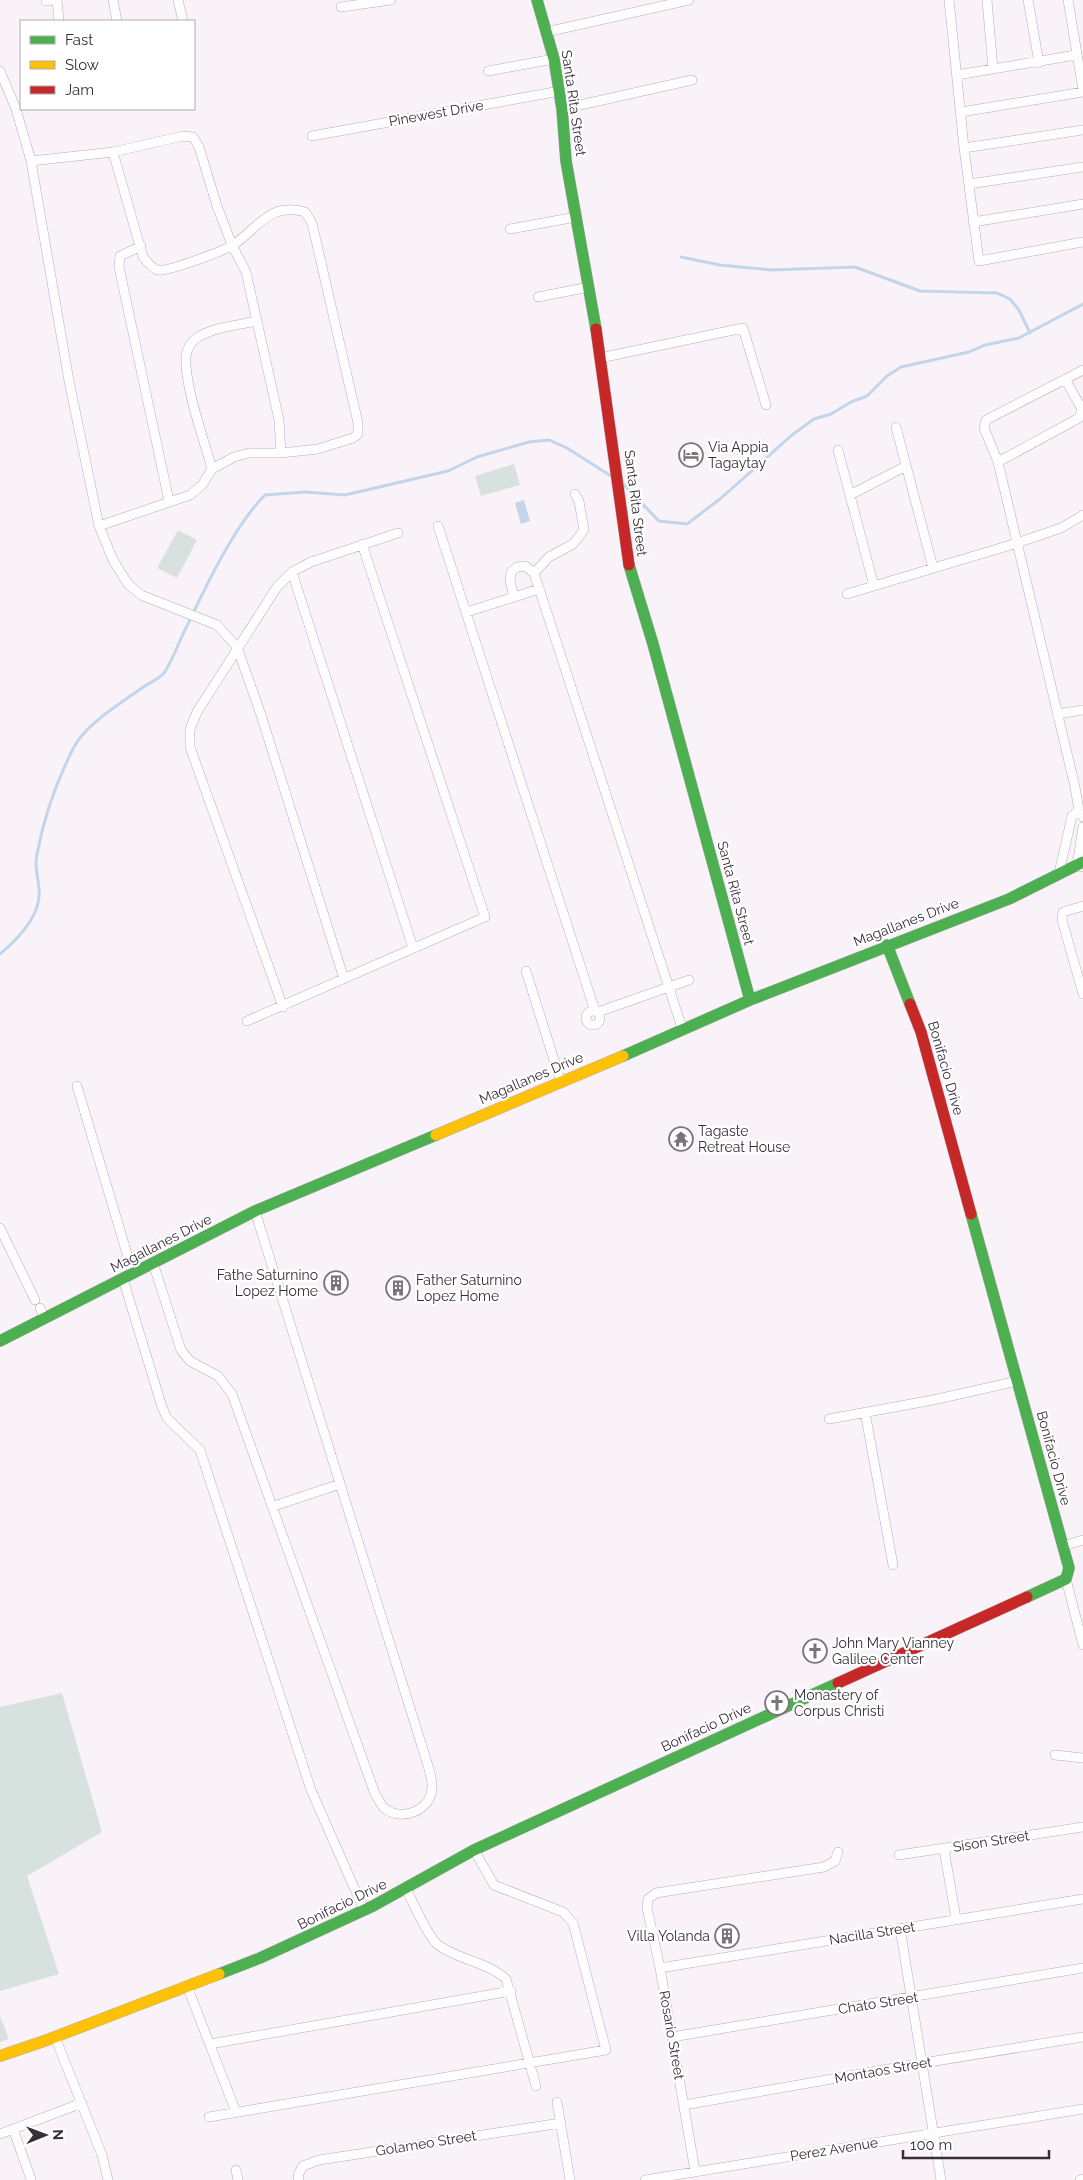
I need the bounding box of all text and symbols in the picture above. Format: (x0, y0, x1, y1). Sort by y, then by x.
legend (20, 20, 195, 110)
text: Fast (65, 31, 93, 49)
street label: Santa Rita Street (559, 49, 589, 157)
text: Slow (65, 56, 99, 74)
text: Jam (65, 81, 94, 99)
street label: Pinewest Drive (387, 97, 485, 129)
place label: Via Appia Tagaytay (708, 439, 769, 471)
hotel icon: Via Appia Tagaytay (678, 442, 704, 468)
street label: Santa Rita Street (622, 449, 650, 557)
street label: Santa Rita Street (714, 839, 758, 947)
street label: Magallanes Drive (851, 895, 961, 949)
street label: Bonifacio Drive (925, 1019, 967, 1117)
street label: Magallanes Drive (477, 1049, 585, 1107)
place label: Tagaste Retreat House (698, 1123, 790, 1155)
temple icon: Tagaste Retreat House (668, 1126, 694, 1152)
street label: Magallanes Drive (108, 1211, 214, 1275)
place label: Fathe Saturnino Lopez Home (217, 1267, 318, 1299)
building icon: Fathe Saturnino Lopez Home (323, 1270, 349, 1296)
place label: Father Saturnino Lopez Home (416, 1272, 522, 1304)
building icon: Father Saturnino Lopez Home (385, 1275, 411, 1301)
street label: Bonifacio Drive (1034, 1409, 1074, 1507)
place label: John Mary Vianney Galilee Center (832, 1635, 954, 1667)
church icon: John Mary Vianney Galilee Center (802, 1638, 828, 1664)
place label: Monastery of Corpus Christi (794, 1687, 884, 1719)
church icon: Monastery of Corpus Christi (764, 1690, 790, 1716)
street label: Bonifacio Drive (659, 1699, 753, 1755)
street label: Sison Street (952, 1827, 1031, 1855)
street label: Bonifacio Drive (295, 1876, 389, 1932)
street label: Nacilla Street (828, 1918, 916, 1948)
building icon: Villa Yolanda (714, 1923, 740, 1949)
place label: Villa Yolanda (627, 1928, 710, 1944)
street label: Rosario Street (656, 1989, 688, 2081)
street label: Chato Street (837, 1989, 919, 2017)
street label: Montaos Street (833, 2054, 933, 2086)
north arrow (20, 2110, 70, 2160)
street label: Golameo Street (375, 2127, 478, 2159)
scale bar (903, 2128, 1049, 2160)
text: N (50, 2129, 66, 2140)
street label: Perez Avenue (789, 2134, 879, 2164)
text: 100 m (910, 2136, 952, 2154)

